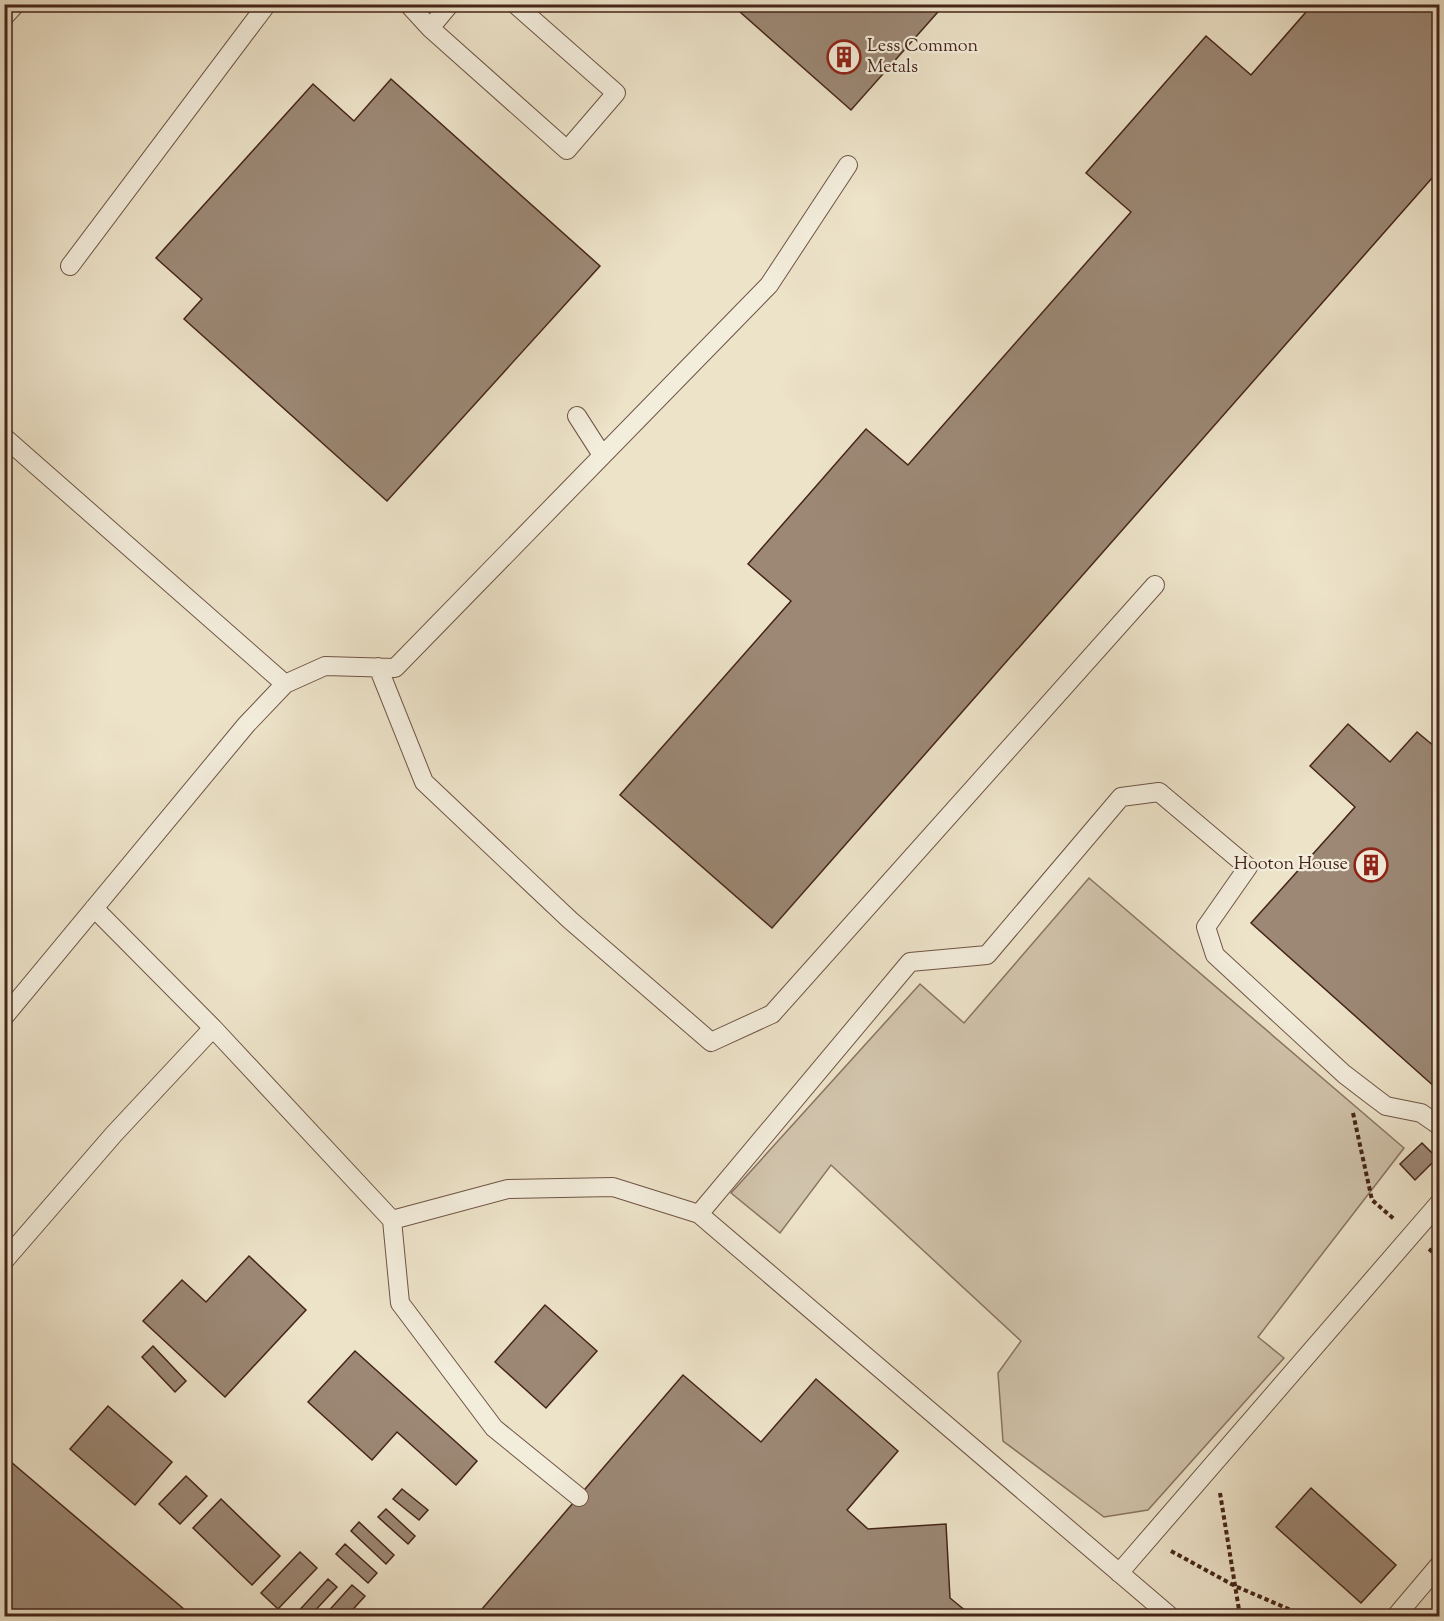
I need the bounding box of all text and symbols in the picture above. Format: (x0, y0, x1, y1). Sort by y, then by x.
place label: Less Common Metals (867, 34, 979, 81)
building icon: Less Common Metals (826, 39, 862, 75)
building icon: Hooton House (1353, 847, 1389, 883)
place label: Hooton House (1234, 852, 1348, 878)

